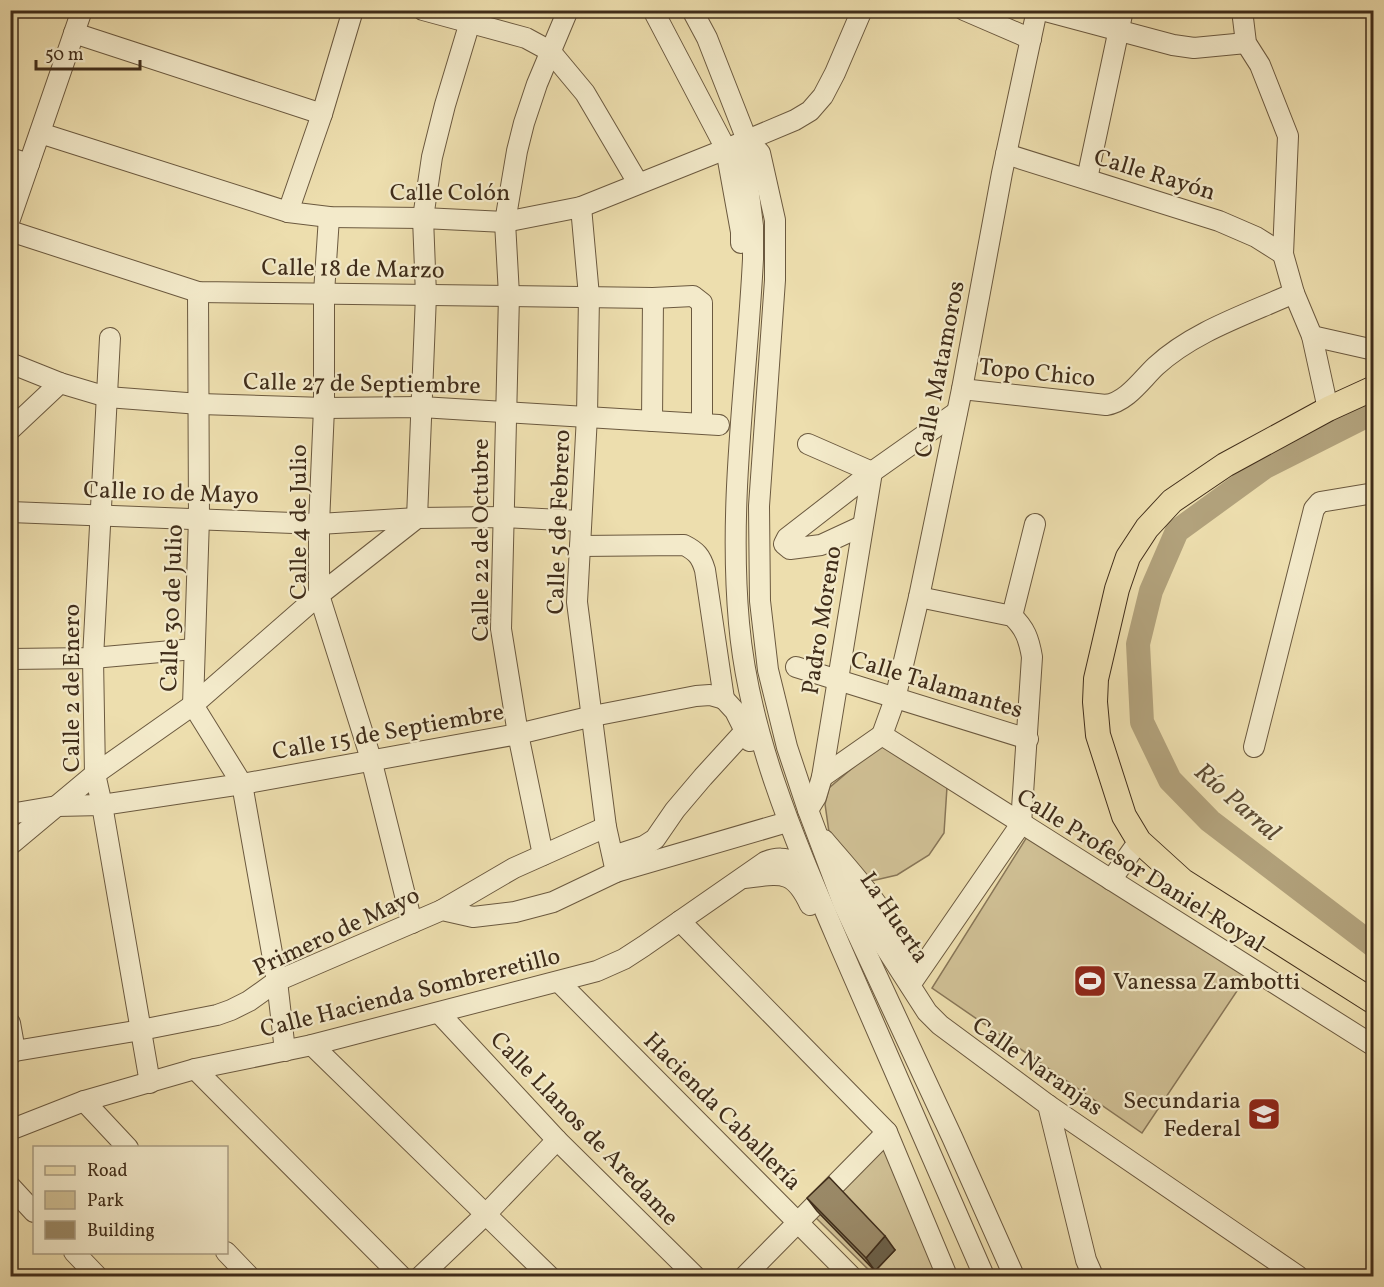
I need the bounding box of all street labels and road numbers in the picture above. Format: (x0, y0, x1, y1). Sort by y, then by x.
street label: Calle Rayón (1089, 141, 1219, 211)
street label: Calle Colón (390, 177, 510, 211)
street label: Calle 18 de Marzo (261, 251, 445, 289)
street label: Calle Matamoros (907, 278, 975, 461)
street label: Topo Chico (977, 351, 1097, 397)
street label: Calle 27 de Septiembre (243, 366, 481, 404)
street label: Calle 5 de Febrero (540, 429, 580, 615)
street label: Calle 22 de Octubre (465, 438, 499, 642)
street label: Calle 4 de Julio (283, 444, 317, 600)
street label: Calle 10 de Mayo (83, 474, 259, 514)
street label: Calle 30 de Julio (153, 524, 193, 692)
street label: Padro Moreno (794, 543, 852, 697)
street label: Calle 2 de Enero (56, 604, 90, 772)
street label: Calle Talamantes (846, 644, 1027, 728)
street label: Calle 15 de Septiembre (270, 696, 507, 770)
street label: Calle Profesor Daniel Royal (1009, 781, 1271, 962)
street label: La Huerta (850, 866, 936, 971)
street label: Primero de Mayo (248, 879, 426, 986)
street label: Calle Hacienda Sombreretillo (257, 940, 564, 1048)
street label: Calle Naranjas (964, 1010, 1109, 1126)
street label: Calle Llanos de Aredame (481, 1024, 686, 1234)
street label: Hacienda Caballería (635, 1026, 808, 1199)

